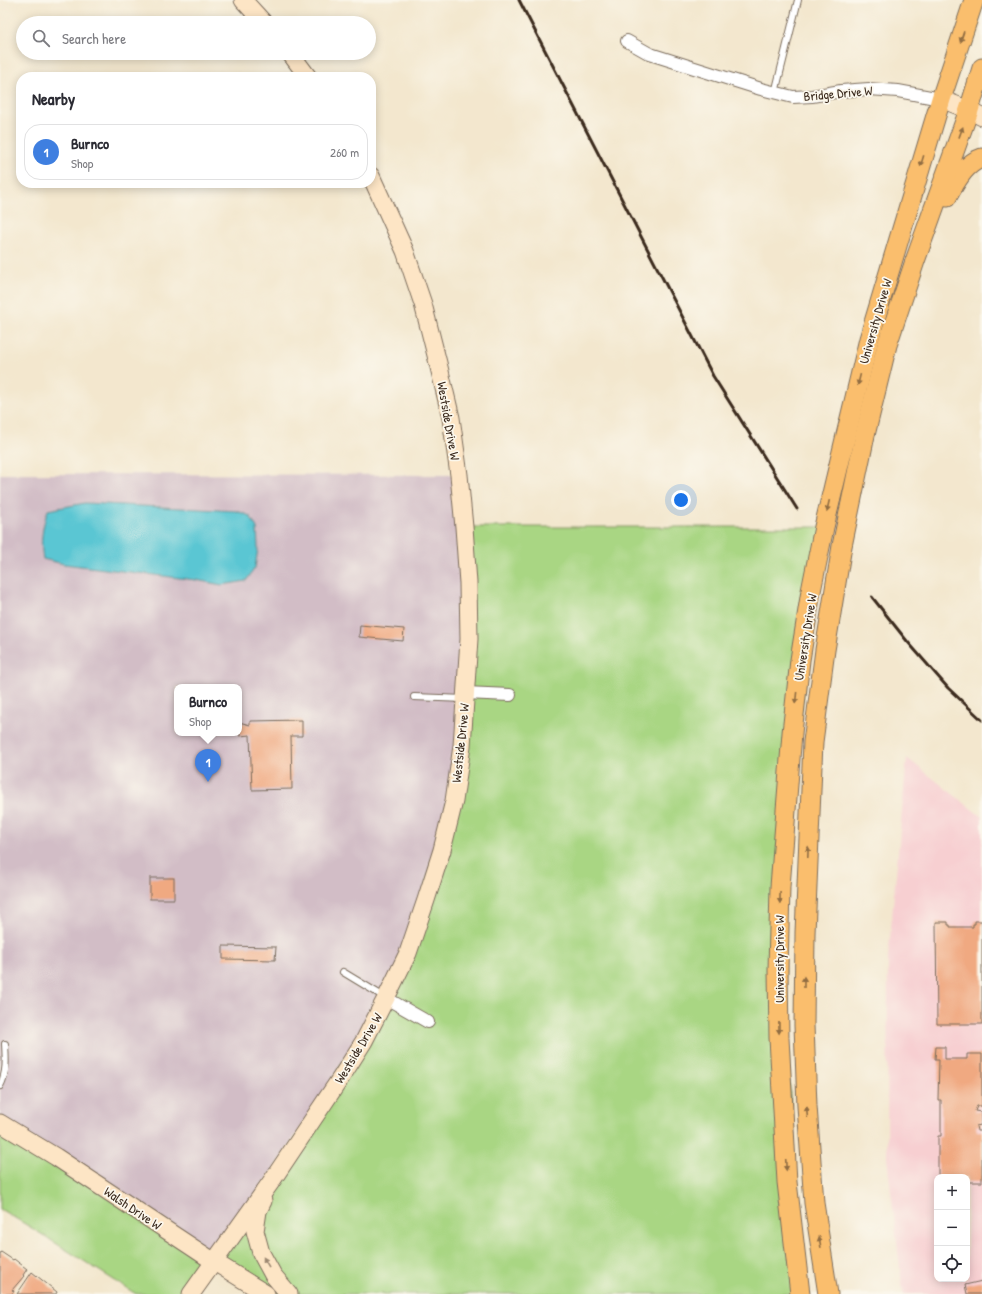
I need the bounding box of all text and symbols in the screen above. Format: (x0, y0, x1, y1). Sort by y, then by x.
search box (16, 16, 376, 60)
icon: search (30, 27, 52, 49)
text: Search here (62, 28, 126, 49)
one-way arrow (959, 31, 965, 43)
street label: Bridge Drive W (803, 81, 873, 105)
text: Nearby (32, 87, 75, 110)
one-way arrow (959, 126, 965, 138)
text: Burnco (71, 133, 109, 154)
text: 1 (44, 143, 48, 161)
text: 260 m (330, 143, 359, 161)
text: Shop (71, 154, 93, 172)
one-way arrow (919, 155, 925, 167)
street label: University Drive W (854, 276, 896, 366)
one-way arrow (855, 374, 861, 386)
street label: Westside Drive W (433, 380, 465, 462)
your location (671, 490, 691, 510)
one-way arrow (825, 500, 831, 512)
street label: University Drive W (789, 592, 821, 682)
popup (174, 684, 242, 736)
text: Burnco (189, 691, 227, 712)
one-way arrow (793, 692, 799, 704)
street label: Westside Drive W (447, 703, 473, 783)
text: Shop (189, 712, 211, 730)
pin: 1 (195, 749, 221, 782)
one-way arrow (804, 846, 811, 858)
one-way arrow (777, 892, 783, 905)
street label: University Drive W (770, 915, 788, 1003)
one-way arrow (801, 976, 808, 988)
street label: Westside Drive W (330, 1009, 386, 1087)
one-way arrow (776, 1022, 782, 1035)
one-way arrow (804, 1106, 811, 1118)
one-way arrow (783, 1159, 790, 1171)
map controls (934, 1174, 970, 1282)
button: + (934, 1174, 970, 1210)
street label: Walsh Drive W (101, 1182, 165, 1234)
button: − (934, 1210, 970, 1246)
one-way arrow (817, 1236, 823, 1248)
button: locate (934, 1246, 970, 1282)
one-way arrow (262, 1256, 269, 1268)

